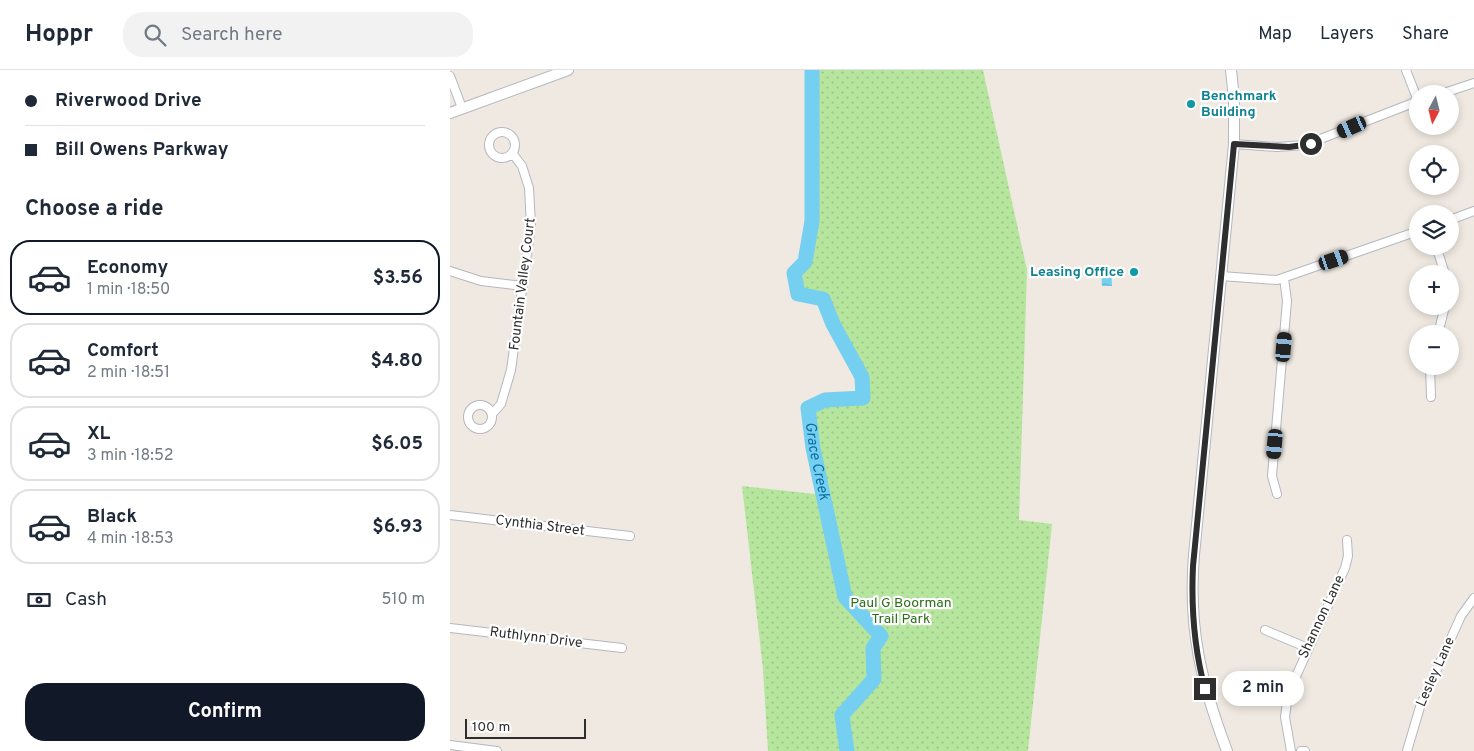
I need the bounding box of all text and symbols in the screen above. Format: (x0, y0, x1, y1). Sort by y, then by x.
search box (123, 12, 473, 57)
text: Hoppr (25, 20, 93, 50)
icon: search (141, 21, 169, 49)
text: Search here (181, 23, 283, 47)
text: Map (1258, 23, 1292, 46)
text: Layers (1320, 23, 1374, 46)
text: Share (1402, 23, 1449, 46)
north arrow (1409, 85, 1459, 135)
map controls (1409, 85, 1459, 375)
place label: Benchmark Building (1201, 88, 1277, 121)
text: Riverwood Drive (55, 89, 202, 113)
marker: Benchmark Building (1185, 98, 1197, 110)
car (1335, 114, 1368, 140)
route start (1300, 133, 1322, 155)
text: Bill Owens Parkway (55, 138, 229, 162)
button: locate (1409, 145, 1459, 195)
text: Choose a ride (25, 196, 163, 223)
button: layers (1409, 205, 1459, 255)
street label: Fountain Valley Court (506, 217, 540, 351)
car (1317, 248, 1350, 272)
icon: car (27, 255, 72, 300)
text: Economy (87, 256, 168, 280)
place label: Leasing Office (1030, 264, 1124, 281)
button: + (1409, 265, 1459, 315)
text: $3.56 (373, 266, 423, 290)
marker: Leasing Office (1128, 266, 1140, 278)
text: 1 min · 18:50 (87, 280, 170, 300)
button: − (1409, 325, 1459, 375)
car (1275, 331, 1292, 363)
icon: car (27, 338, 72, 383)
text: Comfort (87, 339, 159, 363)
text: $4.80 (371, 349, 423, 373)
text: 2 min · 18:51 (87, 363, 170, 383)
icon: car (27, 421, 72, 466)
water label: Grace Creek (800, 421, 834, 502)
text: XL (87, 422, 110, 446)
car (1266, 428, 1283, 460)
text: $6.05 (371, 432, 423, 456)
text: 3 min · 18:52 (87, 446, 174, 466)
icon: car (27, 504, 72, 549)
text: Black (87, 505, 137, 529)
street label: Cynthia Street (494, 512, 586, 540)
text: $6.93 (372, 515, 423, 539)
text: 4 min · 18:53 (87, 529, 174, 549)
street label: Shannon Lane (1295, 573, 1349, 661)
icon: cash (25, 586, 53, 614)
text: Cash (65, 588, 107, 612)
text: 510 m (382, 590, 425, 610)
park label: Paul G Boorman Trail Park (850, 595, 952, 628)
street label: Ruthlynn Drive (489, 624, 583, 652)
street label: Lesley Lane (1413, 635, 1459, 709)
callout: 2 min (1222, 672, 1305, 706)
route end (1194, 678, 1216, 700)
text: 2 min (1242, 678, 1284, 698)
button: Confirm (25, 683, 425, 741)
scale bar (465, 716, 586, 739)
text: 100 m (472, 719, 510, 736)

